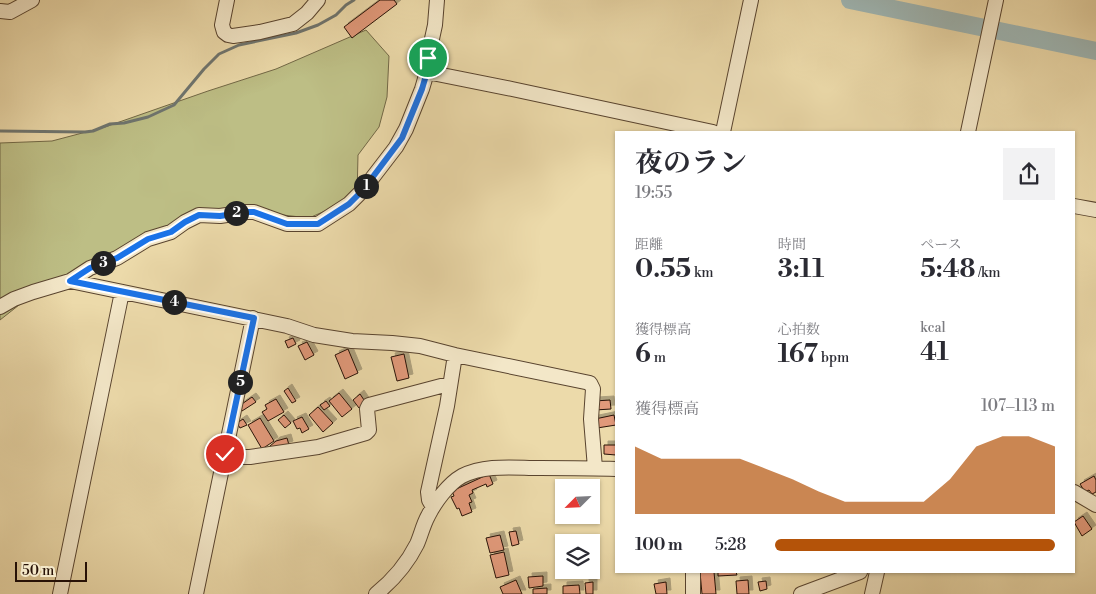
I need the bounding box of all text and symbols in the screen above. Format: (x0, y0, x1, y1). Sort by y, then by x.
pin (407, 37, 449, 79)
icon: arrive (414, 44, 442, 72)
text: 夜のラン (635, 146, 747, 181)
button: share (1003, 148, 1055, 200)
pin: 1 (354, 174, 378, 198)
text: 1 (363, 177, 370, 195)
text: 19:55 (635, 183, 672, 203)
pin: 2 (224, 200, 248, 226)
text: 2 (232, 204, 241, 222)
text: 距離 (635, 236, 663, 254)
text: 時間 (778, 236, 806, 254)
text: ペース (920, 236, 962, 254)
pin: 3 (90, 250, 116, 276)
text: 3 (99, 254, 108, 272)
text: 0.55 (635, 254, 691, 285)
text: 3:11 (778, 254, 824, 285)
text: 5:48 (920, 254, 975, 285)
text: km (691, 264, 714, 282)
text: /km (975, 264, 1000, 282)
pin: 4 (162, 290, 186, 314)
text: 4 (170, 293, 179, 311)
text: kcal (920, 319, 946, 337)
text: 獲得標高 (635, 321, 691, 339)
text: 心拍数 (778, 321, 820, 339)
text: 41 (920, 337, 949, 368)
text: 6 (635, 339, 651, 370)
text: 167 (778, 339, 818, 370)
text: m (651, 349, 666, 367)
text: bpm (818, 349, 849, 367)
pin: 5 (228, 370, 252, 394)
text: 5 (236, 373, 245, 391)
text: 107–113 m (981, 396, 1055, 416)
text: 獲得標高 (635, 399, 699, 419)
pin (204, 433, 246, 475)
icon: check (211, 440, 239, 468)
north arrow (555, 479, 600, 524)
map controls (555, 479, 600, 579)
button: layers (555, 534, 600, 579)
text: 100 m (635, 535, 683, 555)
text: 5:28 (715, 535, 746, 555)
scale bar (15, 559, 88, 582)
text: 50 m (22, 562, 54, 580)

